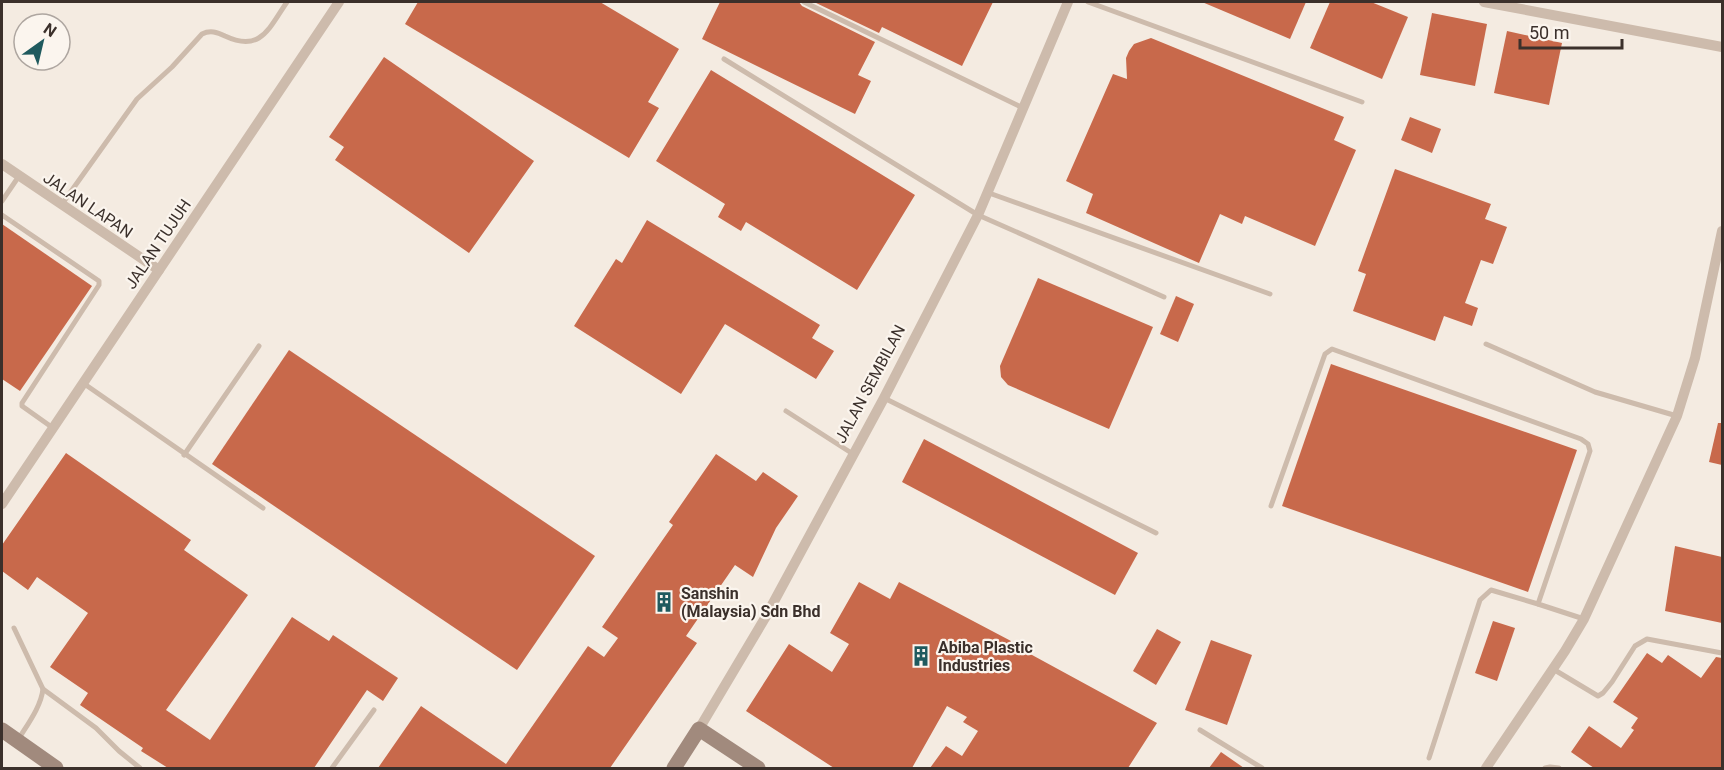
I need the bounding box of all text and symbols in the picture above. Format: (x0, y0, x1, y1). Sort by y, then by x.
north arrow (12, 12, 72, 72)
scale bar (1520, 12, 1622, 50)
text: N (40, 19, 60, 41)
text: 50 m (1529, 22, 1569, 43)
street label: JALAN LAPAN (40, 168, 136, 242)
street label: JALAN TUJUH (121, 196, 195, 292)
street label: JALAN SEMBILAN (831, 322, 909, 446)
place label: Sanshin (Malaysia) Sdn Bhd (681, 584, 821, 621)
building icon: Sanshin (Malaysia) Sdn Bhd (652, 590, 676, 614)
place label: Abiba Plastic Industries (938, 638, 1033, 675)
building icon: Abiba Plastic Industries (909, 644, 933, 668)

